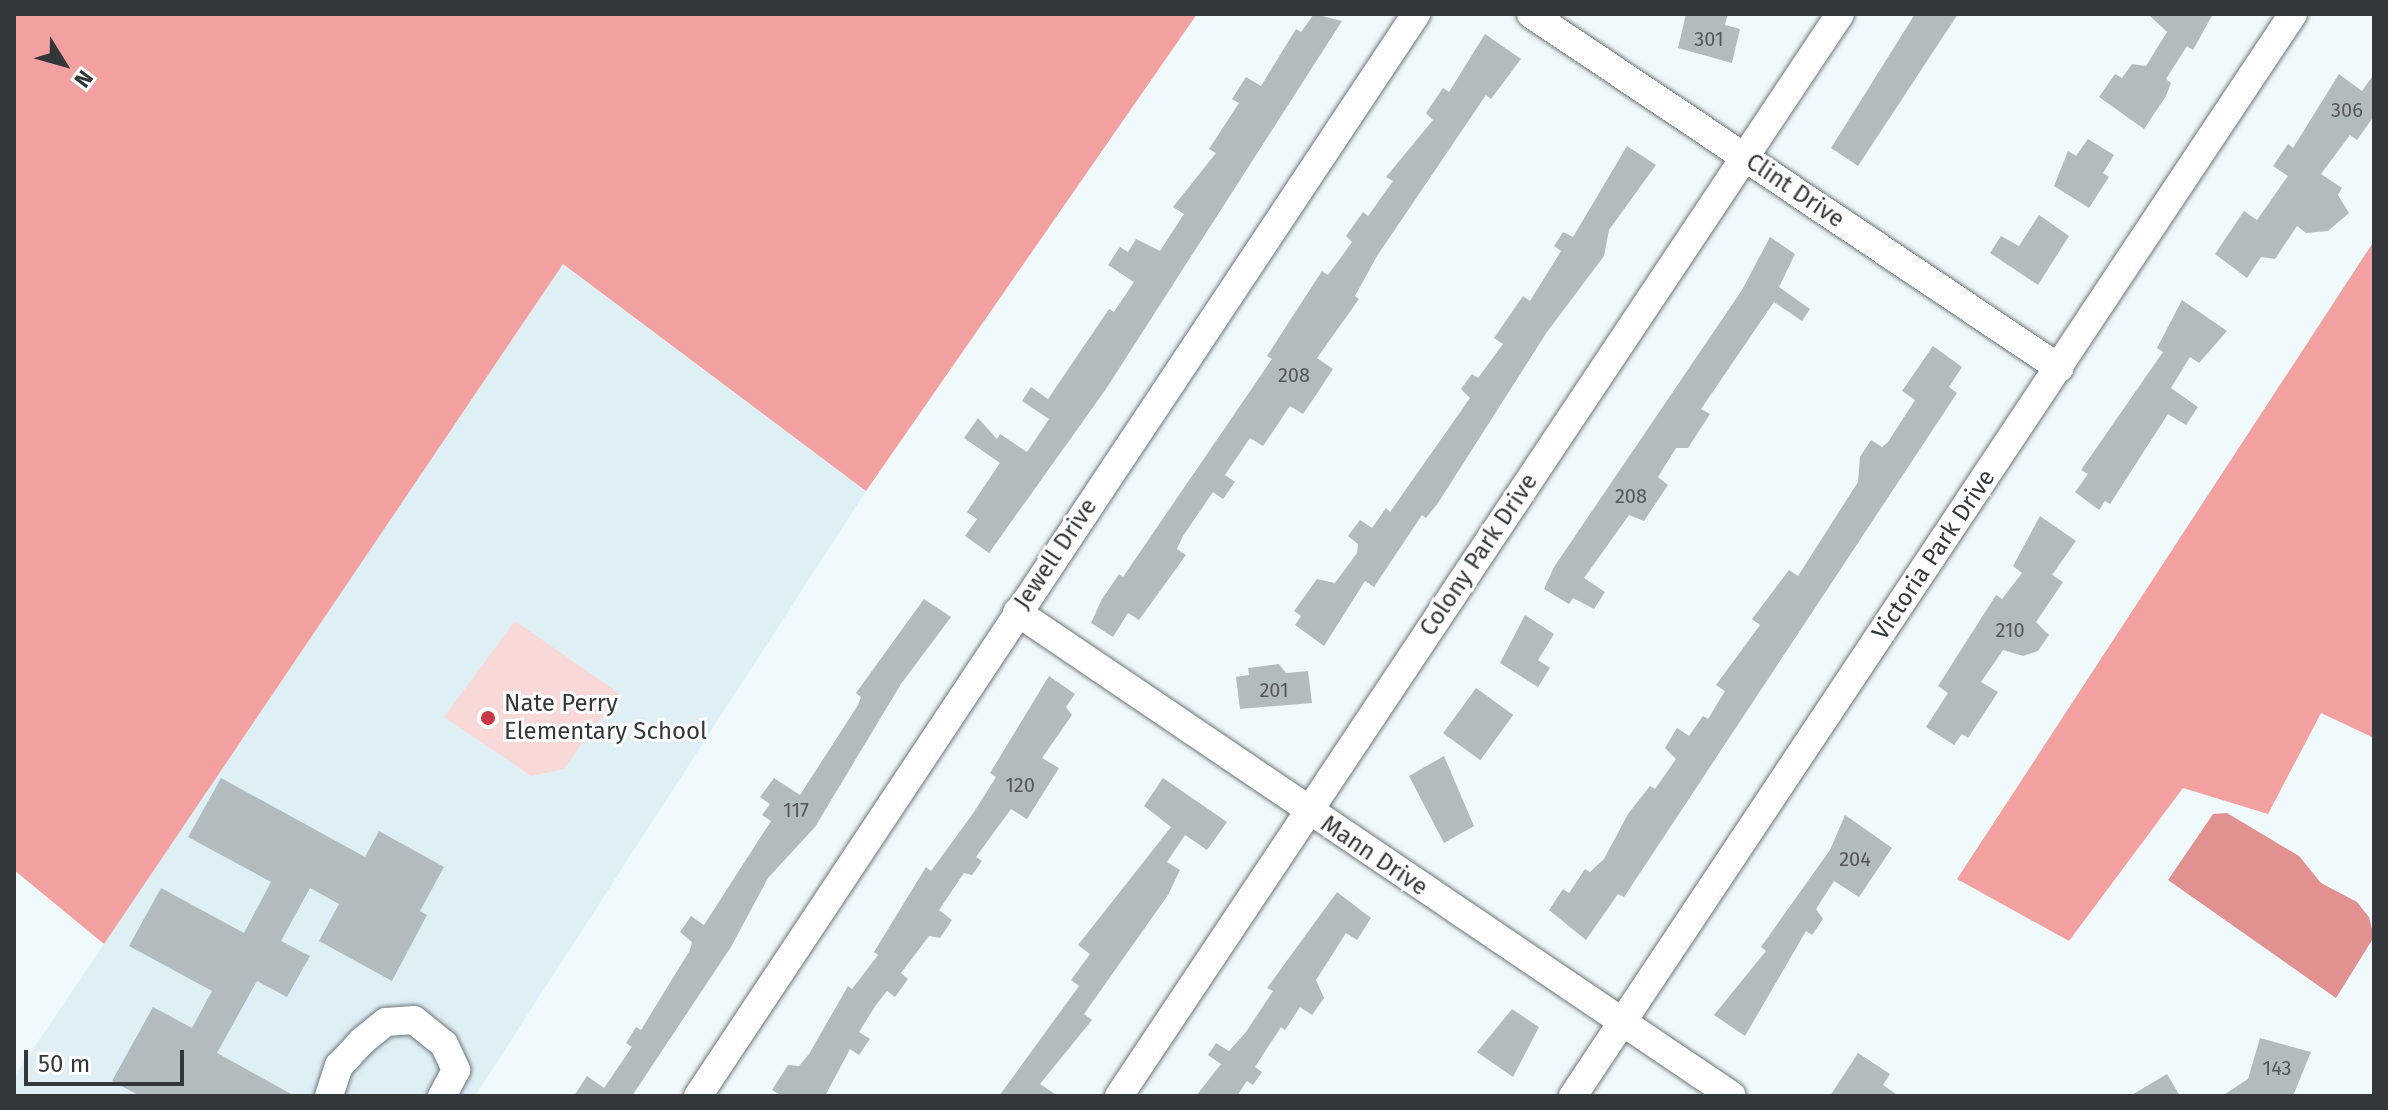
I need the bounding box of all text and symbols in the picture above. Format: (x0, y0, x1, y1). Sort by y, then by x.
north arrow (24, 24, 104, 104)
house number: 301 (1694, 27, 1724, 51)
text: N (68, 65, 99, 93)
house number: 306 (2331, 98, 2363, 122)
street label: Clint Drive (1740, 148, 1850, 234)
house number: 208 (1278, 363, 1310, 387)
street label: Victoria Park Drive (1866, 464, 2002, 646)
street label: Colony Park Drive (1414, 468, 1544, 642)
house number: 208 (1615, 484, 1647, 508)
street label: Jewell Drive (1008, 493, 1104, 615)
house number: 210 (1995, 618, 2025, 642)
house number: 201 (1259, 678, 1289, 702)
place label: Nate Perry Elementary School (504, 690, 707, 746)
marker: Nate Perry Elementary School (479, 709, 497, 727)
house number: 120 (1005, 773, 1035, 797)
house number: 117 (783, 798, 809, 822)
street label: Mann Drive (1315, 810, 1433, 902)
house number: 204 (1839, 847, 1871, 871)
scale bar (28, 1034, 188, 1084)
text: 50 m (38, 1050, 90, 1078)
house number: 143 (2263, 1056, 2291, 1080)

